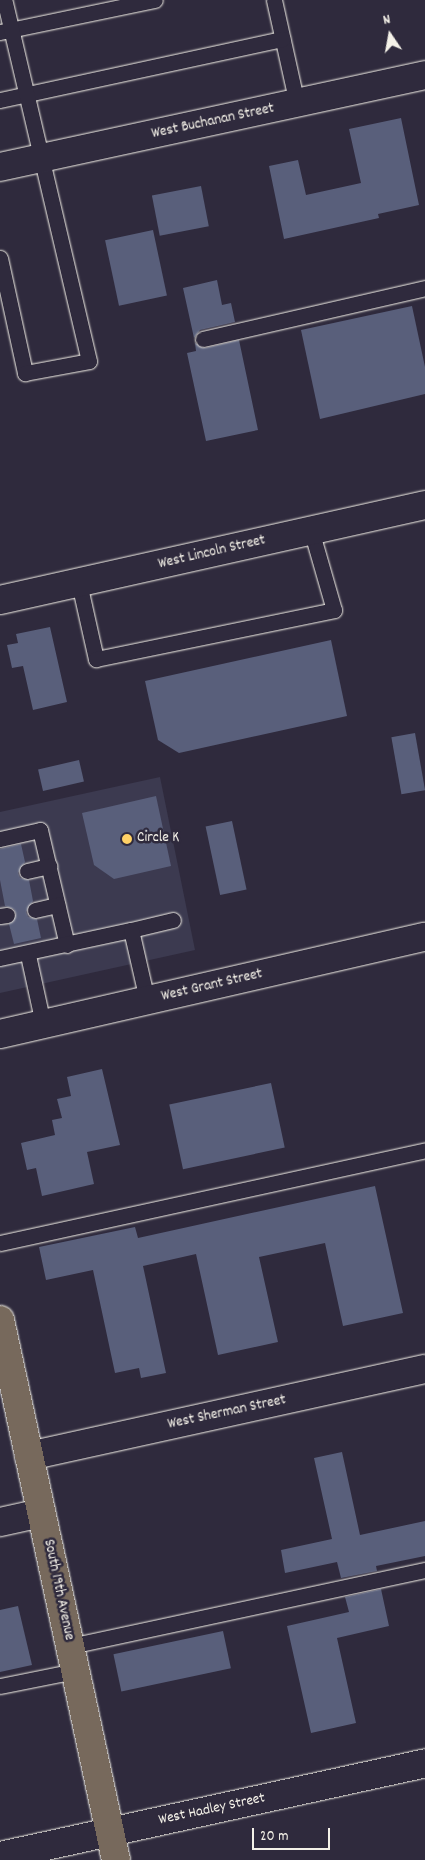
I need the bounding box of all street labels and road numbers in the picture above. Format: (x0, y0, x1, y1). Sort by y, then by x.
street label: West Buchanan Street (150, 100, 276, 144)
street label: West Lincoln Street (157, 532, 267, 574)
street label: West Grant Street (160, 966, 264, 1006)
street label: West Sherman Street (166, 1392, 288, 1434)
street label: South 19th Avenue (39, 1538, 77, 1642)
street label: West Hadley Street (157, 1790, 267, 1830)

